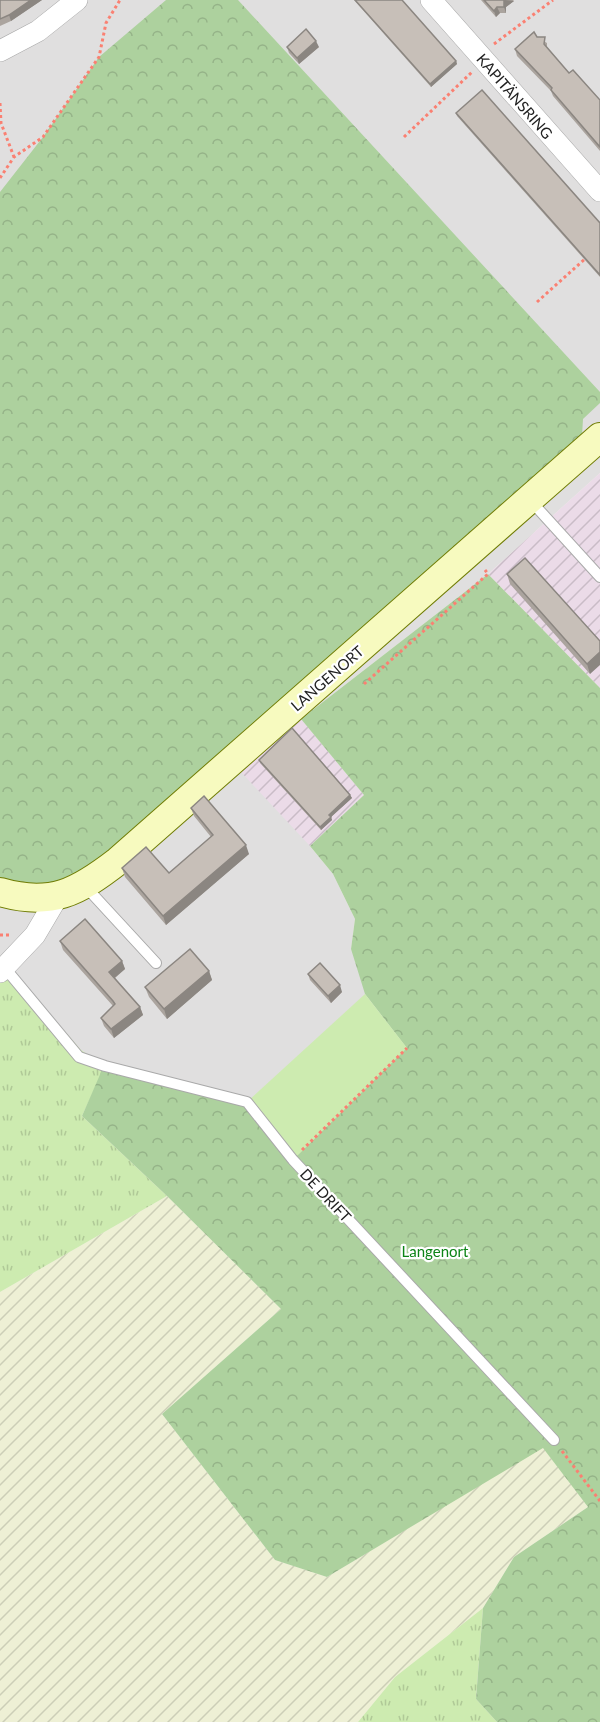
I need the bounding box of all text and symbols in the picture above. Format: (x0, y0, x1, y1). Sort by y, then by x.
street label: KAPITÄNSRING (473, 50, 557, 142)
street label: LANGENORT (287, 641, 367, 714)
street label: DE DRIFT (297, 1165, 355, 1225)
park label: Langenort (402, 1242, 469, 1260)

